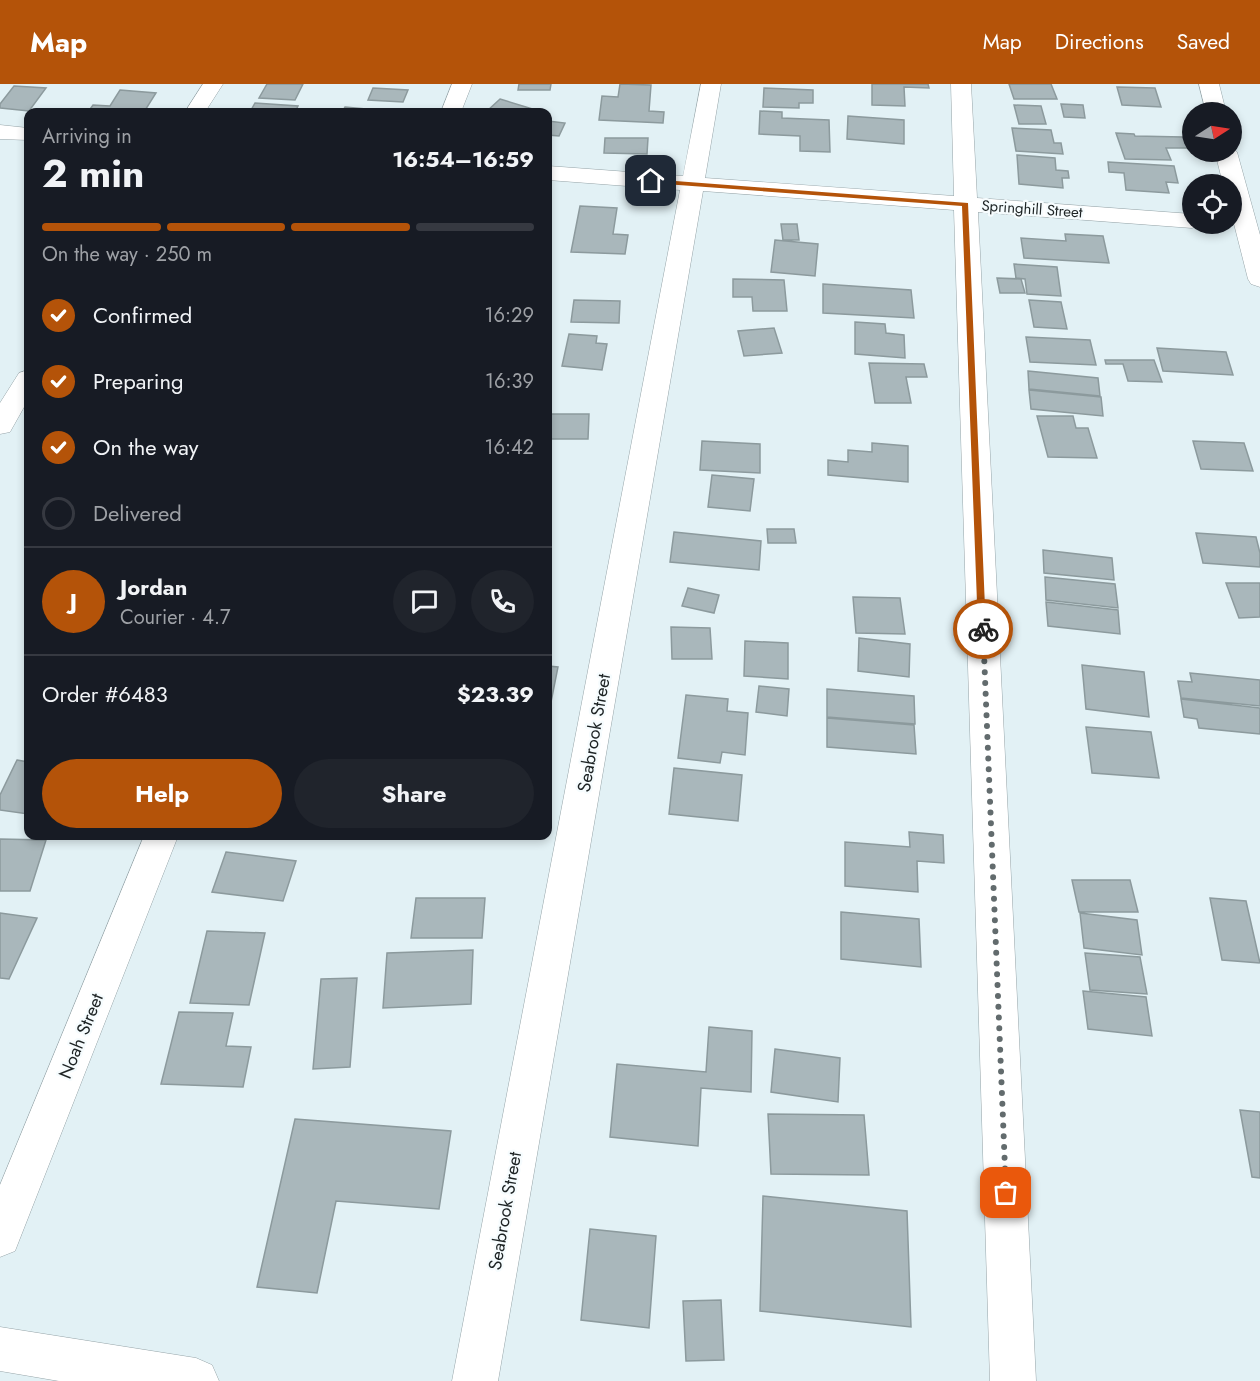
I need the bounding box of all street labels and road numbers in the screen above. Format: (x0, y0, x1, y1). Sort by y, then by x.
street label: Springhill Street (981, 194, 1084, 224)
street label: Seabrook Street (571, 671, 617, 794)
street label: Noah Street (52, 989, 110, 1083)
street label: Seabrook Street (482, 1149, 528, 1272)

